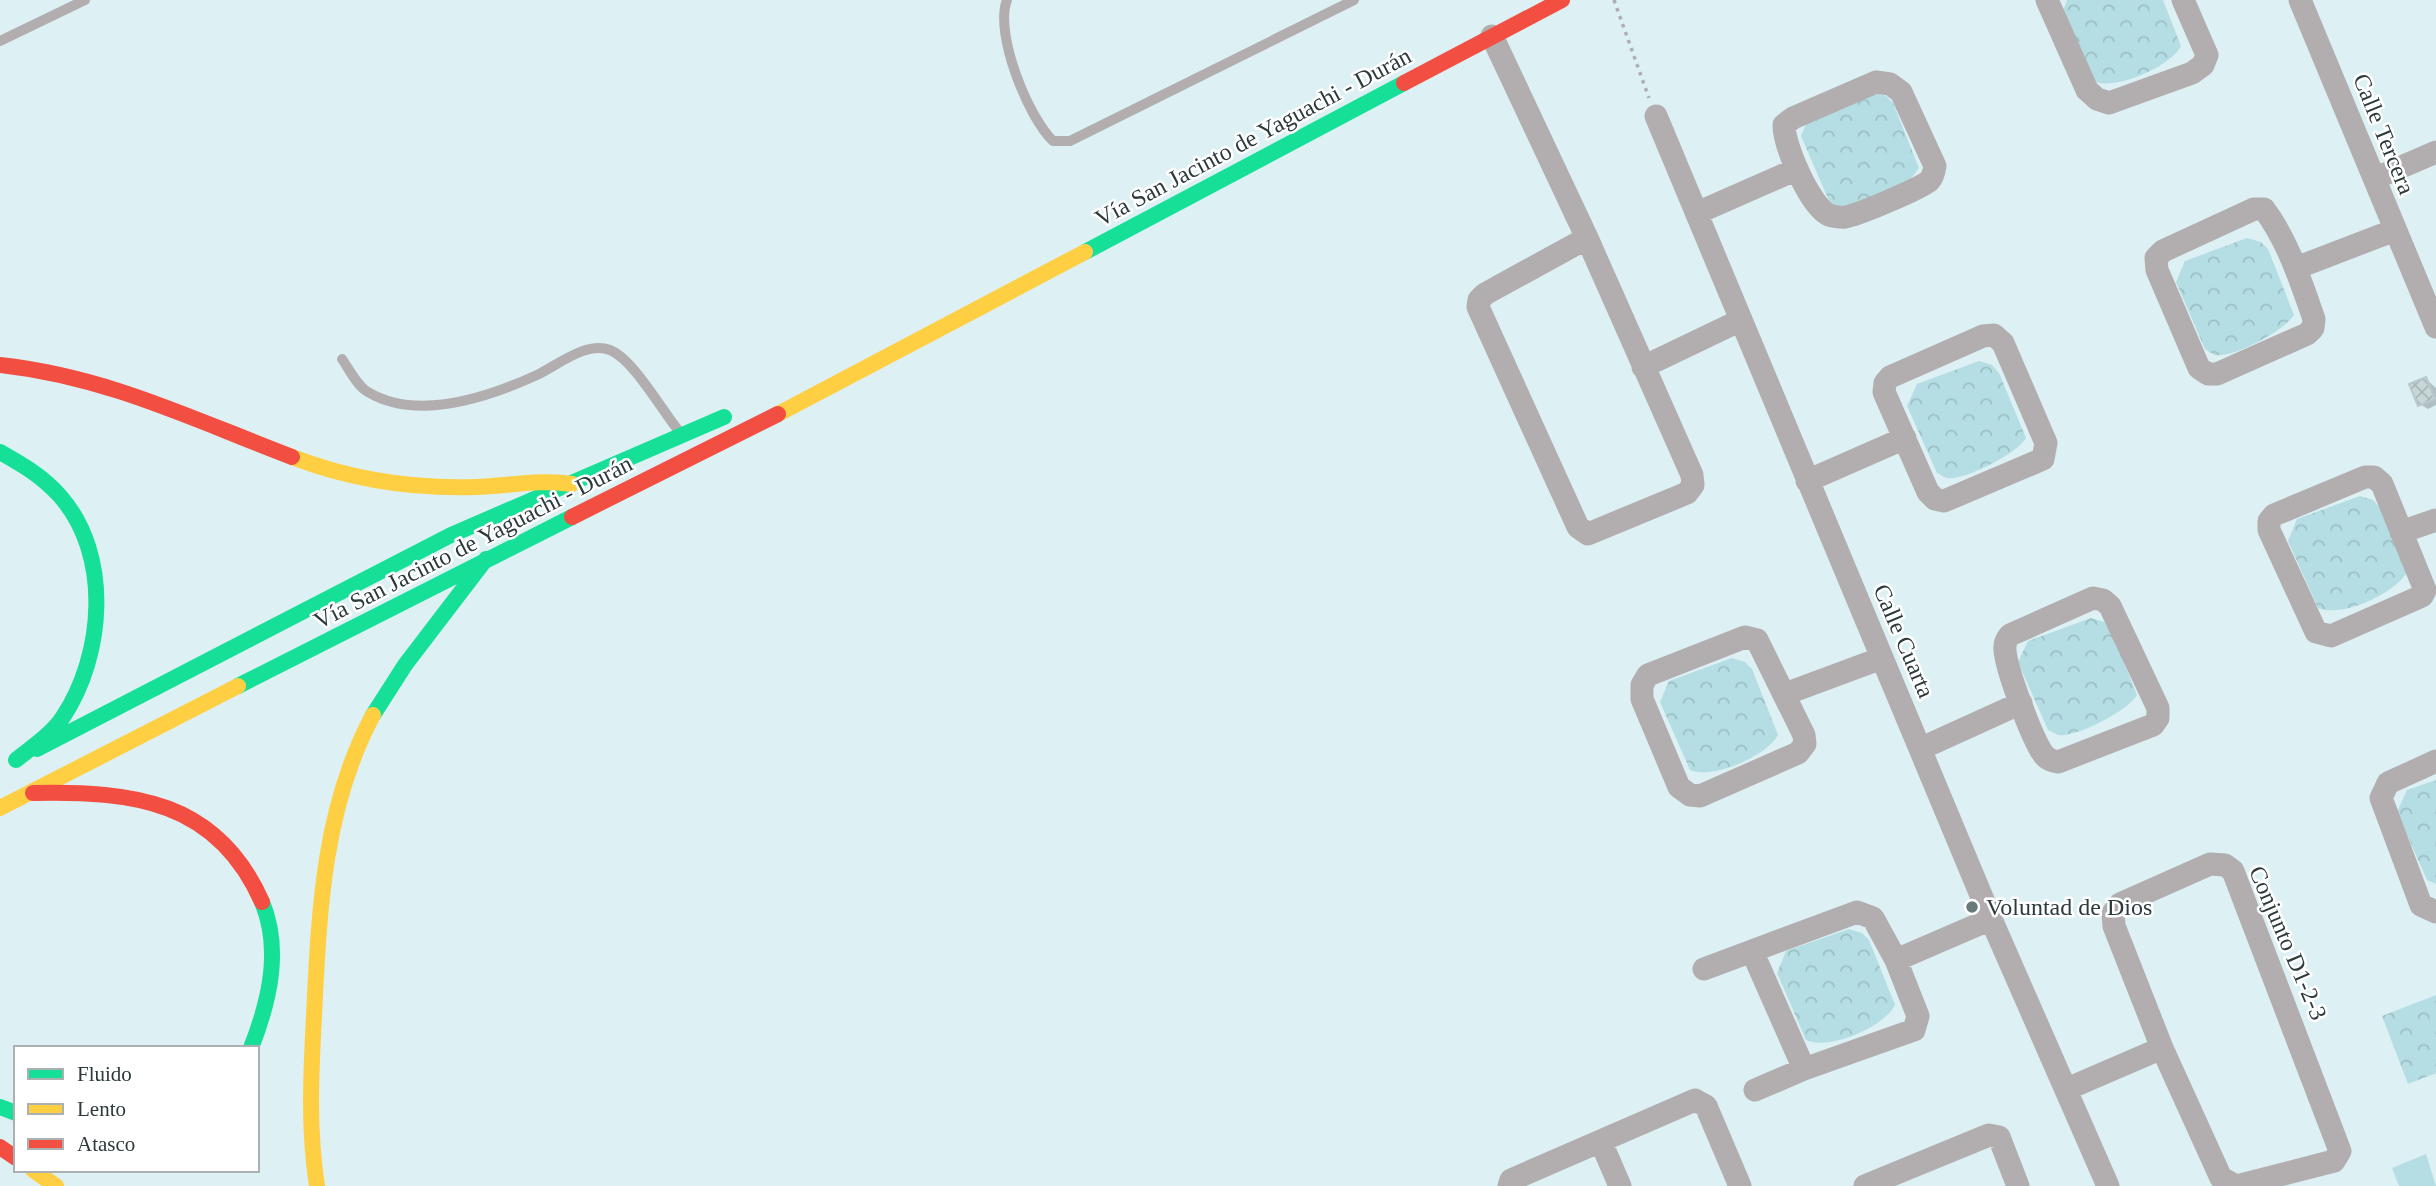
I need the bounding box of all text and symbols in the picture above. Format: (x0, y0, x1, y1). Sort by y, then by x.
street label: Vía San Jacinto de Yaguachi - Durán (1091, 42, 1415, 232)
street label: Calle Tercera (2348, 70, 2420, 198)
street label: Vía San Jacinto de Yaguachi - Durán (309, 450, 637, 634)
street label: Calle Cuarta (1868, 580, 1940, 702)
street label: Conjunto D1-2-3 (2244, 862, 2332, 1024)
place label: Voluntad de Dios (1986, 894, 2152, 920)
marker: Voluntad de Dios (1964, 899, 1980, 915)
legend (14, 1046, 259, 1172)
text: Fluido (77, 1062, 132, 1086)
text: Lento (77, 1097, 126, 1121)
text: Atasco (77, 1132, 135, 1156)

